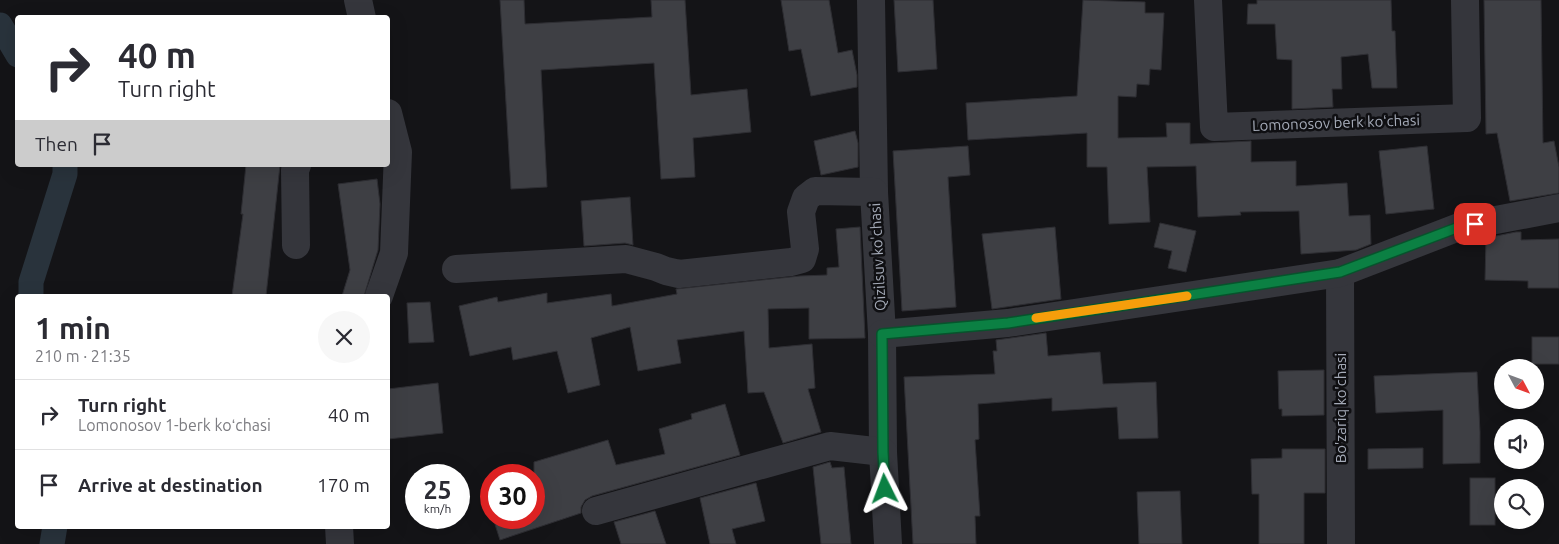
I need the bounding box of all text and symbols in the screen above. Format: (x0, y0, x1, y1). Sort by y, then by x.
icon: right (35, 35, 100, 100)
text: 40 m (118, 35, 196, 75)
text: Turn right (118, 76, 216, 101)
street label: Lomonosov berk koʻchasi (1252, 111, 1420, 134)
icon: arrive (88, 130, 116, 158)
text: Then (35, 133, 78, 155)
street label: Qizilsuv ko'chasi (866, 202, 889, 312)
pin (1454, 203, 1496, 245)
icon: arrive (1461, 210, 1489, 238)
text: 1 min (35, 311, 111, 345)
button: close (318, 311, 370, 363)
text: 210 m · 21:35 (35, 347, 131, 365)
street label: Bo'zariq ko'chasi (1332, 353, 1349, 463)
north arrow (1494, 359, 1544, 409)
map controls (1494, 359, 1544, 529)
text: Turn right (78, 394, 166, 416)
icon: right (35, 401, 63, 429)
text: 40 m (328, 404, 370, 426)
text: Lomonosov 1-berk koʻchasi (78, 416, 271, 434)
button: sound (1494, 419, 1544, 469)
position arrow (858, 462, 910, 514)
speed limit sign: 30 (480, 464, 545, 529)
icon: arrive (35, 471, 63, 499)
text: Arrive at destination (78, 474, 263, 496)
text: 170 m (317, 474, 370, 496)
text: 25 (423, 476, 452, 504)
button: search (1494, 479, 1544, 529)
text: km/h (424, 502, 451, 515)

